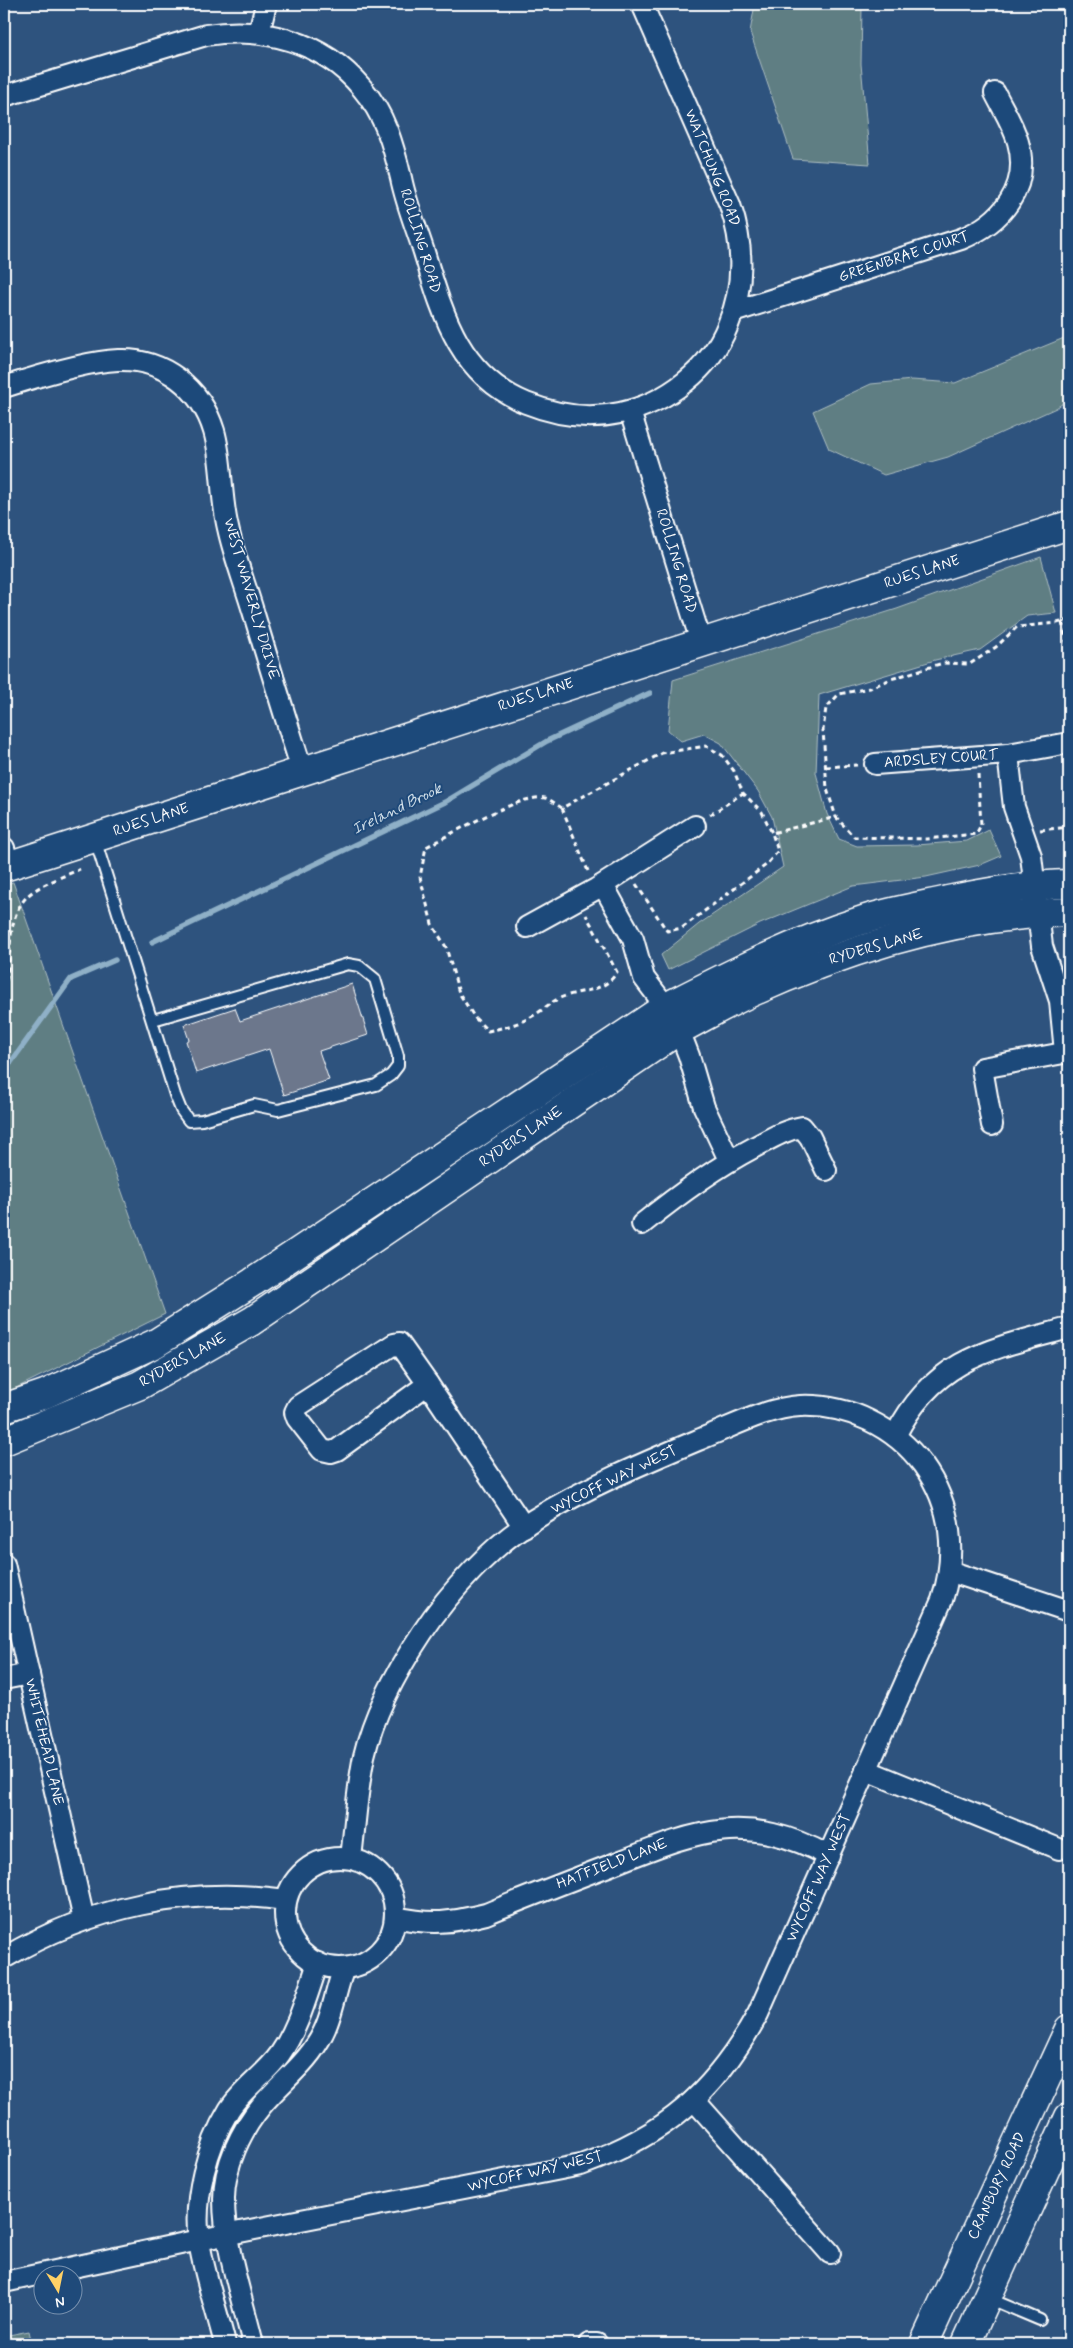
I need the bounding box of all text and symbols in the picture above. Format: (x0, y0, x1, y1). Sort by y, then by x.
street label: WATCHUNG ROAD (679, 106, 745, 230)
street label: ROLLING ROAD (395, 186, 445, 296)
street label: GREENBRAE COURT (836, 226, 972, 288)
street label: ROLLING ROAD (651, 506, 701, 616)
street label: WEST WAVERLY DRIVE (218, 516, 284, 683)
street label: RUES LANE (882, 550, 963, 594)
street label: RUES LANE (496, 673, 577, 717)
street label: ARDSLEY COURT (883, 745, 1000, 773)
water label: Ireland Brook (349, 778, 446, 840)
street label: RUES LANE (111, 798, 192, 842)
street label: RYDERS LANE (827, 924, 925, 970)
street label: RYDERS LANE (475, 1102, 567, 1172)
street label: RYDERS LANE (136, 1328, 230, 1392)
street label: WYCOFF WAY WEST (548, 1441, 681, 1519)
street label: WHITEHEAD LANE (20, 1677, 68, 1808)
street label: WYCOFF WAY WEST (782, 1811, 856, 1945)
street label: HATFIELD LANE (554, 1834, 671, 1894)
street label: CRANBURY ROAD (963, 2129, 1031, 2243)
street label: WYCOFF WAY WEST (466, 2147, 605, 2197)
north arrow (32, 2266, 82, 2316)
text: N (54, 2292, 66, 2311)

